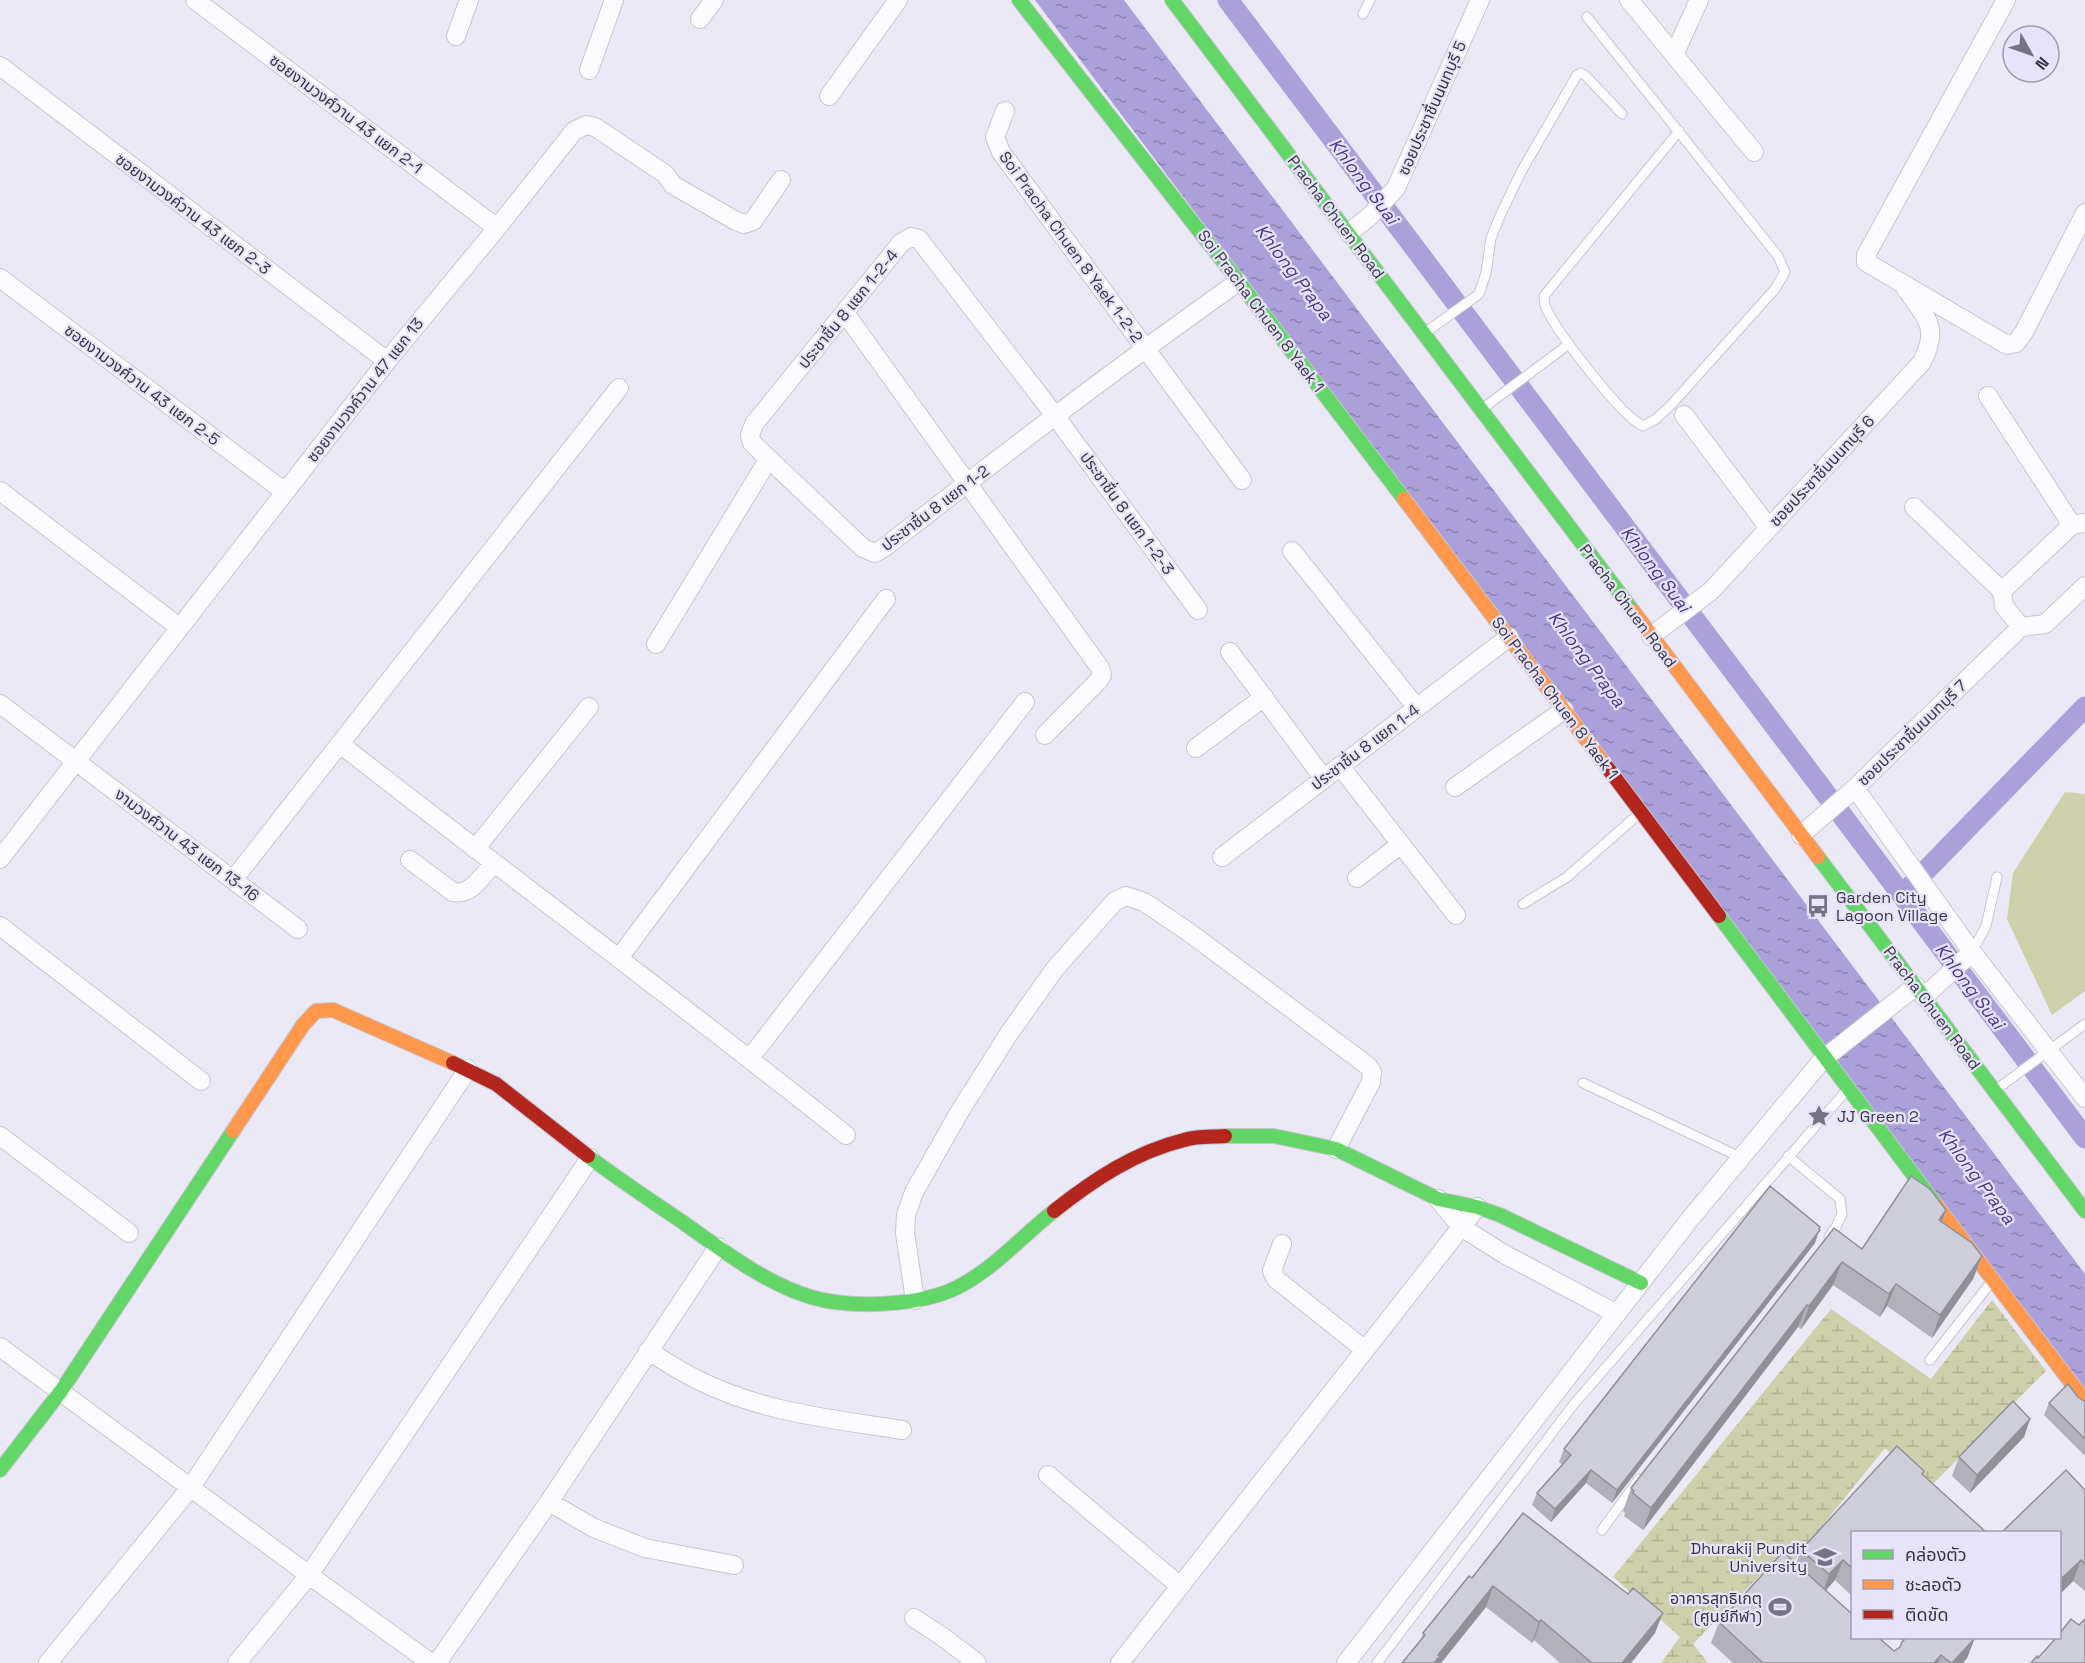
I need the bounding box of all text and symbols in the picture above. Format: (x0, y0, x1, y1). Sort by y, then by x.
north arrow (2001, 24, 2061, 84)
street label: ซอยประชาชื่นนนทบุรี 5 (1392, 37, 1471, 178)
street label: ซอยงามวงศ์วาน 43 แยก 2-1 (265, 50, 427, 178)
text: N (2031, 52, 2054, 74)
water label: Khlong Suai (1324, 134, 1405, 231)
street label: Soi Pracha Chuen 8 Yaek 1-2-2 (994, 147, 1148, 347)
street label: ซอยงามวงค์วาน 43 แยก 2-3 (111, 149, 275, 279)
street label: Pracha Chuen Road (1283, 151, 1389, 283)
water label: Khlong Prapa (1250, 219, 1338, 325)
street label: Soi Pracha Chuen 8 Yaek 1 (1193, 226, 1329, 396)
street label: ประชาชื่น 8 แยก 1-2-4 (793, 244, 903, 373)
street label: ซอยงามวงค์วาน 47 แยก 13 (302, 313, 428, 467)
street label: ซอยงามวงศ์วาน 43 แยก 2-5 (60, 320, 224, 450)
street label: ซอยประชาชื่นนนทบุรี 6 (1764, 410, 1879, 531)
street label: ประชาชื่น 8 แยก 1-2-3 (1075, 447, 1180, 579)
street label: ประชาชื่น 8 แยก 1-2 (876, 460, 993, 556)
water label: Khlong Suai (1616, 522, 1697, 619)
street label: Pracha Chuen Road (1575, 540, 1681, 672)
water label: Khlong Prapa (1543, 606, 1631, 712)
street label: Soi Pracha Chuen 8 Yaek 1 (1487, 613, 1623, 783)
street label: ซอยประชาชื่นนนทบุรี 7 (1852, 675, 1971, 791)
street label: ประชาชื่น 8 แยก 1-4 (1306, 698, 1424, 795)
street label: งามวงศ์วาน 43 แยก 13-16 (111, 784, 263, 906)
place label: Garden City Lagoon Village (1836, 887, 1948, 926)
bus stop icon: Garden City Lagoon Village (1805, 893, 1831, 919)
water label: Khlong Suai (1930, 939, 2011, 1036)
street label: Pracha Chuen Road (1879, 942, 1985, 1074)
place icon: JJ Green 2 (1806, 1103, 1832, 1129)
place label: JJ Green 2 (1837, 1106, 1919, 1127)
water label: Khlong Prapa (1933, 1123, 2021, 1229)
legend (1851, 1531, 2061, 1639)
place label: Dhurakij Pundit University (1691, 1538, 1807, 1577)
text: คล่องตัว (1905, 1543, 1967, 1566)
school or university icon: Dhurakij Pundit University (1812, 1544, 1838, 1570)
text: ชะลอตัว (1905, 1573, 1962, 1596)
place label: อาคารสุทธิเกตุ (ศูนย์กีฬา) (1670, 1588, 1762, 1627)
sports icon: อาคารสุทธิเกตุ (ศูนย์กีฬา) (1767, 1594, 1793, 1620)
text: ติดขัด (1905, 1603, 1948, 1626)

